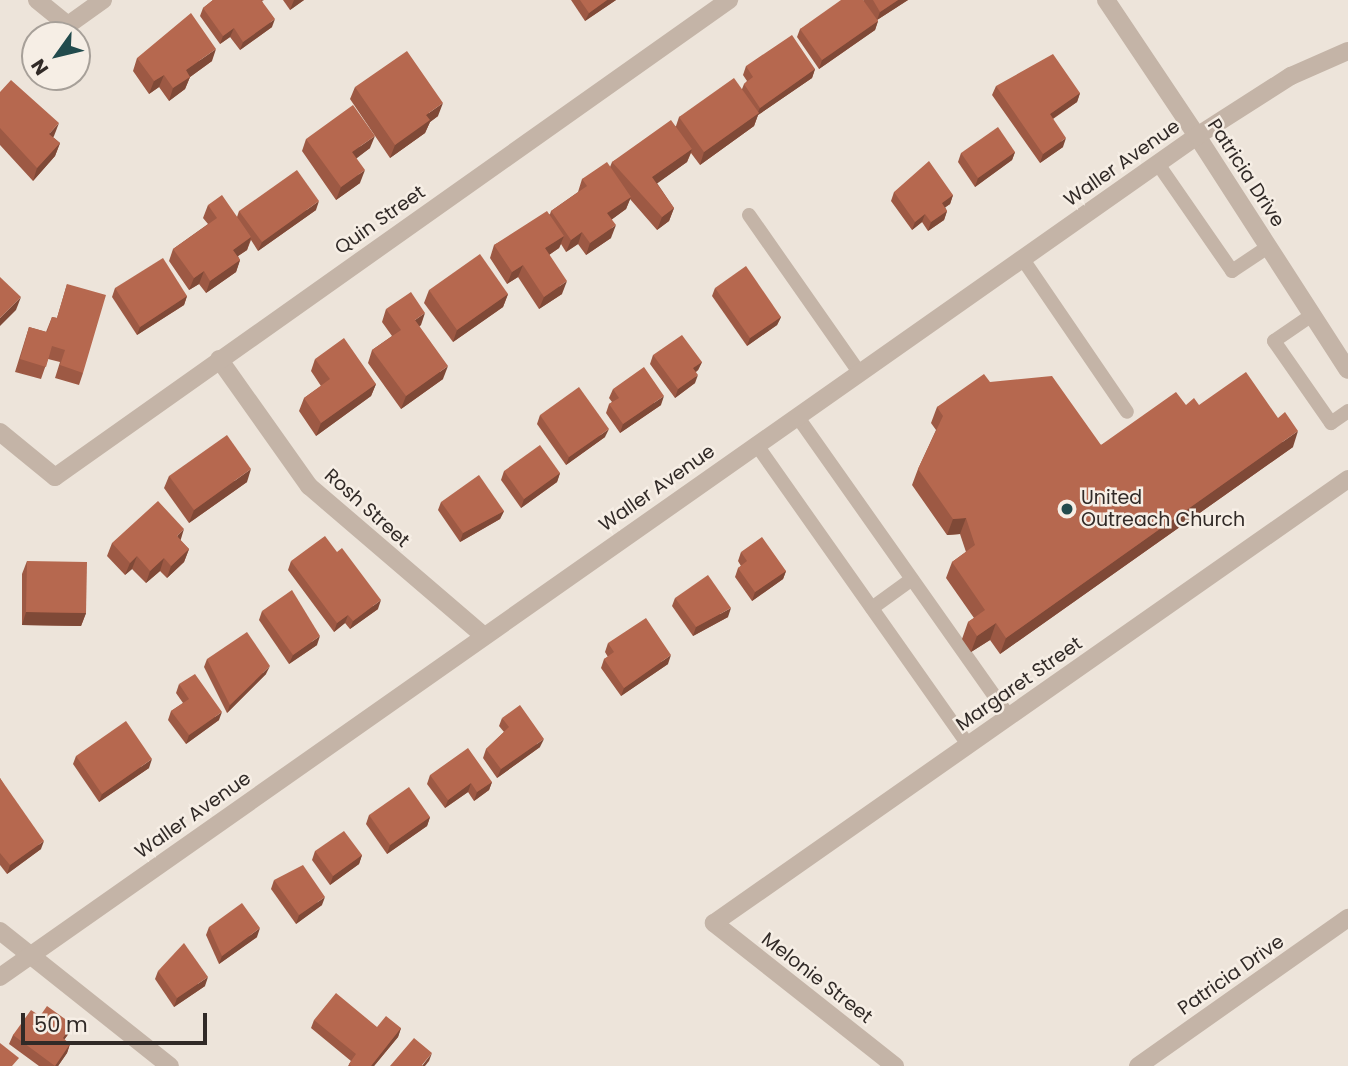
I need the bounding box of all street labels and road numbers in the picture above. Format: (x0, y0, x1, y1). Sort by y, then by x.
street label: Waller Avenue (1060, 115, 1184, 211)
street label: Patricia Drive (1203, 115, 1289, 231)
street label: Quin Street (331, 181, 429, 259)
street label: Waller Avenue (595, 440, 719, 536)
street label: Rosh Street (320, 464, 414, 552)
street label: Margaret Street (952, 632, 1086, 736)
street label: Waller Avenue (131, 767, 255, 863)
street label: Melonie Street (757, 928, 877, 1028)
street label: Patricia Drive (1174, 930, 1288, 1020)

